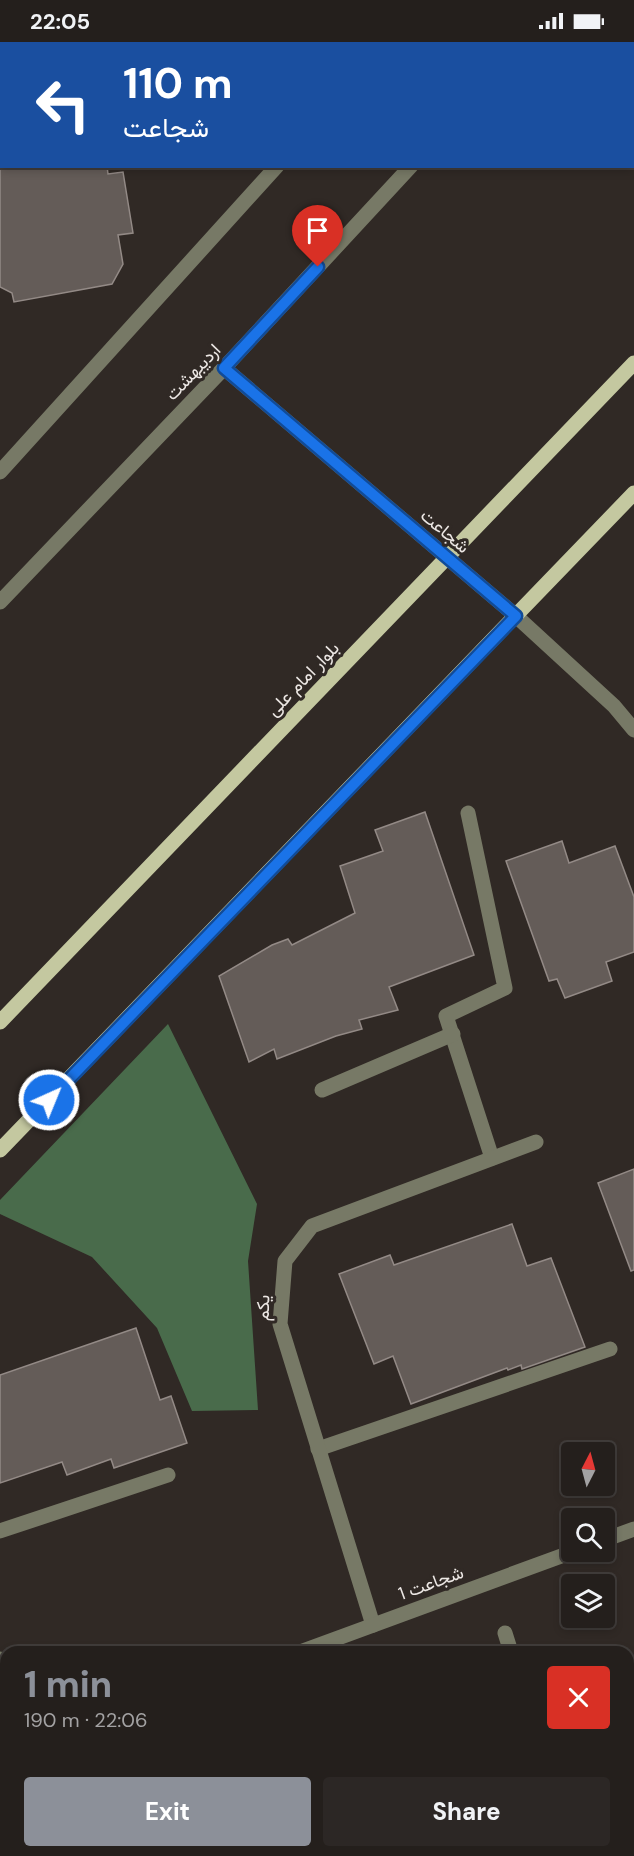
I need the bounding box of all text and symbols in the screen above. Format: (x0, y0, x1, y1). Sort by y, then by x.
text: 22:05 (30, 7, 90, 36)
text: 110 m (123, 56, 233, 111)
icon: left (24, 66, 102, 144)
text: شجاعت (123, 110, 209, 145)
pin (292, 205, 343, 267)
icon: arrive (301, 214, 334, 247)
street label: اردیبهشت (160, 338, 226, 406)
street label: شجاعت (415, 503, 475, 559)
street label: بلوار امام علی (261, 637, 345, 721)
position arrow (17, 1068, 81, 1132)
street label: یکم (251, 1295, 275, 1321)
north arrow (561, 1442, 615, 1496)
map controls (561, 1442, 615, 1628)
button: search (561, 1508, 615, 1562)
street label: شجاعت 1 (395, 1560, 467, 1606)
button: layers (561, 1574, 615, 1628)
text: 1 min (24, 1661, 112, 1708)
button: close (547, 1666, 610, 1729)
text: 190 m · 22:06 (24, 1707, 148, 1733)
button: Exit (24, 1777, 311, 1846)
button: Share (323, 1777, 610, 1846)

